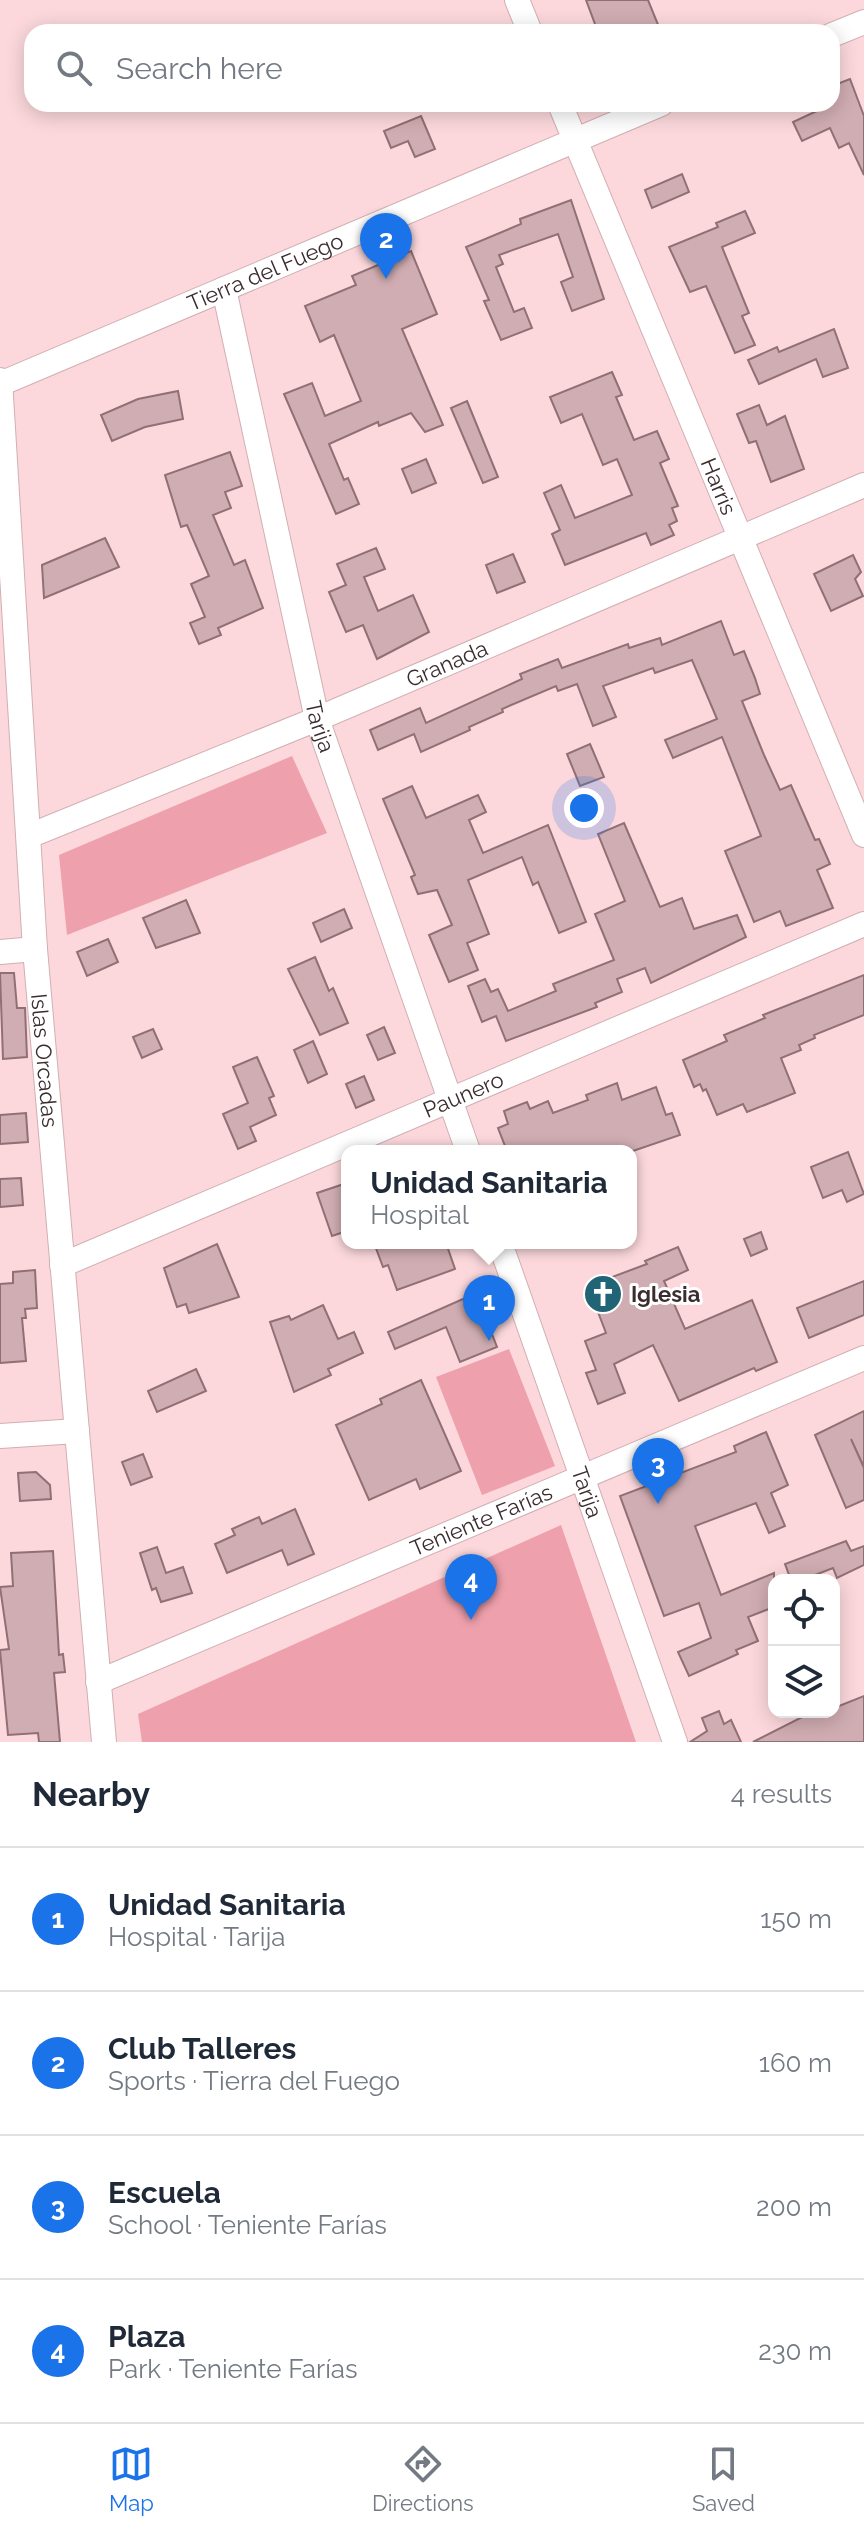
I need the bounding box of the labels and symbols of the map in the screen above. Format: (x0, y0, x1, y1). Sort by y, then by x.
pin: 2 (360, 213, 412, 279)
street label: Tierra del Fuego (183, 227, 347, 316)
street label: Harris (696, 454, 742, 519)
street label: Granada (402, 635, 491, 692)
street label: Tarija (300, 698, 341, 756)
your location (564, 788, 604, 828)
street label: Islas Orcadas (26, 992, 63, 1129)
street label: Paunero (419, 1066, 507, 1123)
church icon: Iglesia (582, 1273, 624, 1315)
pin: 1 (463, 1275, 515, 1341)
place label: Iglesia (631, 1281, 700, 1307)
pin: 3 (632, 1438, 684, 1504)
street label: Tarija (566, 1463, 608, 1521)
street label: Teniente Farías (406, 1478, 556, 1561)
pin: 4 (445, 1554, 497, 1620)

